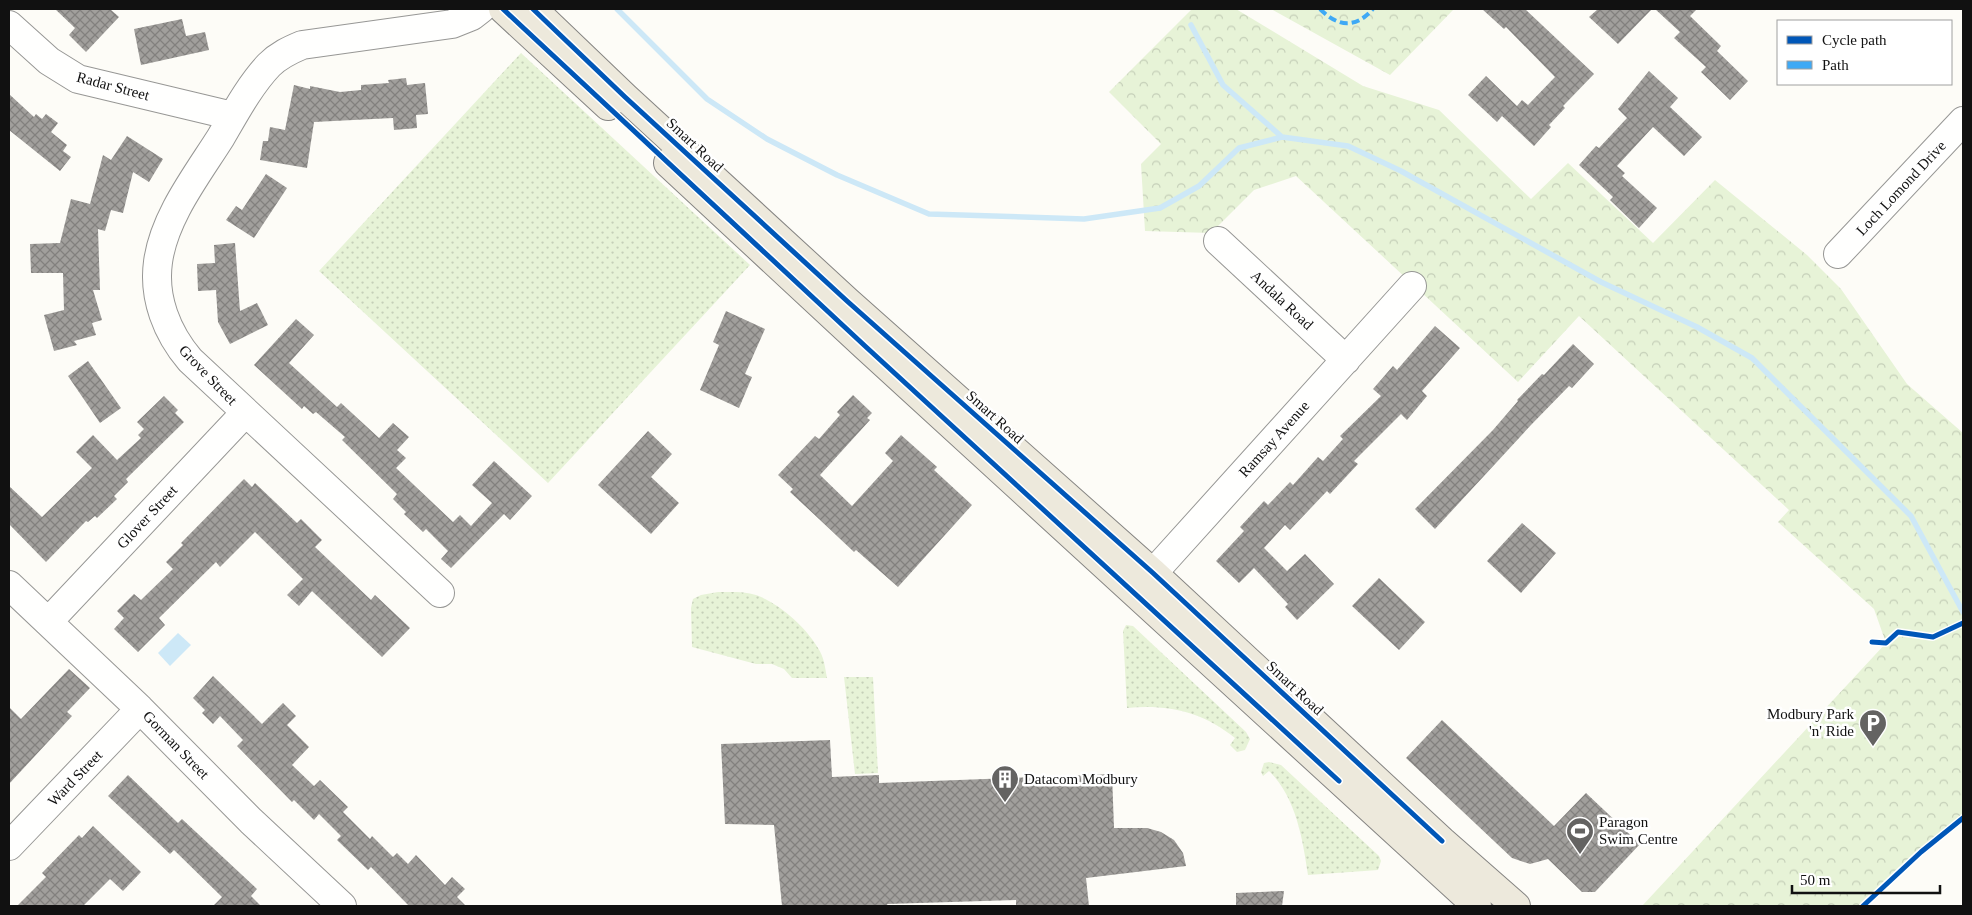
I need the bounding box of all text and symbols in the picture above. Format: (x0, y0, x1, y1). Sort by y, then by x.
legend (1777, 20, 1952, 85)
text: Cycle path (1822, 32, 1887, 48)
text: Path (1822, 57, 1849, 73)
street label: Radar Street (75, 69, 152, 104)
street label: Smart Road (663, 115, 727, 175)
street label: Loch Lomond Drive (1853, 137, 1949, 239)
street label: Andala Road (1248, 267, 1317, 333)
street label: Grove Street (176, 342, 241, 409)
street label: Smart Road (963, 387, 1027, 447)
street label: Ramsay Avenue (1236, 397, 1313, 480)
street label: Glover Street (114, 482, 181, 552)
street label: Smart Road (1263, 658, 1327, 718)
place label: Modbury Park 'n' Ride (1767, 706, 1854, 739)
street label: Gorman Street (140, 708, 213, 783)
parking icon: Modbury Park 'n' Ride (1858, 708, 1888, 747)
street label: Ward Street (45, 746, 106, 809)
building icon: Datacom Modbury (990, 764, 1020, 803)
place label: Datacom Modbury (1024, 771, 1138, 787)
place label: Paragon Swim Centre (1599, 814, 1678, 847)
sports icon: Paragon Swim Centre (1565, 816, 1595, 855)
scale bar (1792, 862, 1940, 894)
text: 50 m (1800, 872, 1831, 888)

